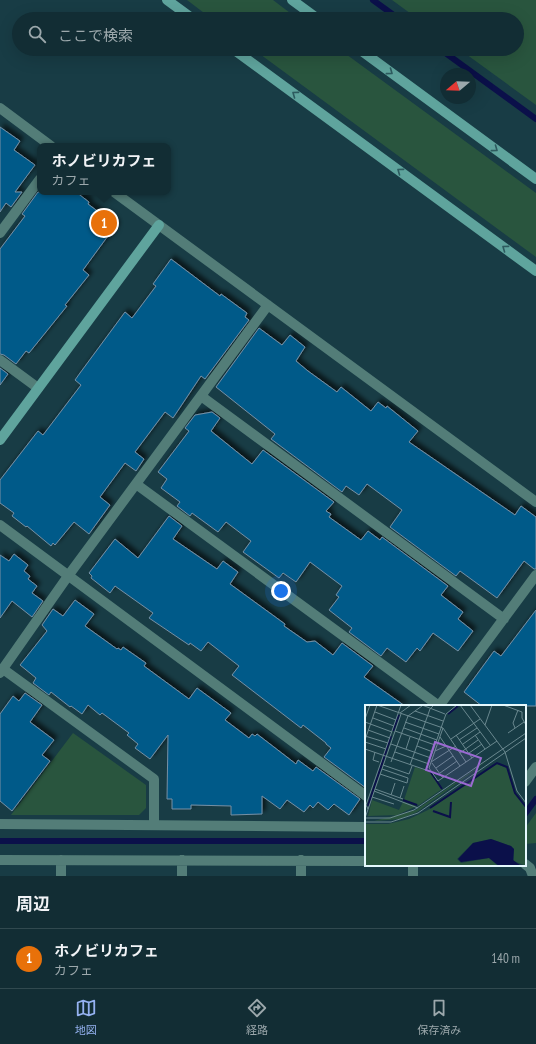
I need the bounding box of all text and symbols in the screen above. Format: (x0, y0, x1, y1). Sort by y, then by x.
search box (12, 12, 524, 56)
icon: search (26, 23, 48, 45)
text: ここで検索 (58, 26, 133, 45)
one-way arrow (386, 67, 393, 74)
north arrow (440, 68, 476, 104)
one-way arrow (292, 92, 299, 99)
popup (37, 143, 171, 195)
one-way arrow (491, 144, 498, 152)
text: ホノビリカフェ (51, 151, 157, 170)
one-way arrow (397, 169, 404, 176)
text: カフェ (51, 172, 91, 189)
pin: 1 (91, 208, 117, 238)
one-way arrow (502, 245, 509, 252)
your location (271, 581, 291, 601)
inset map (365, 705, 526, 866)
text: 周辺 (16, 893, 50, 915)
text: ホノビリカフェ (54, 941, 159, 960)
text: 1 (26, 950, 32, 967)
text: 140 m (491, 950, 520, 967)
text: カフェ (54, 962, 93, 979)
tab: 地図 (75, 997, 97, 1037)
tab: 経路 (246, 997, 268, 1037)
tab: 保存済み (417, 997, 461, 1037)

